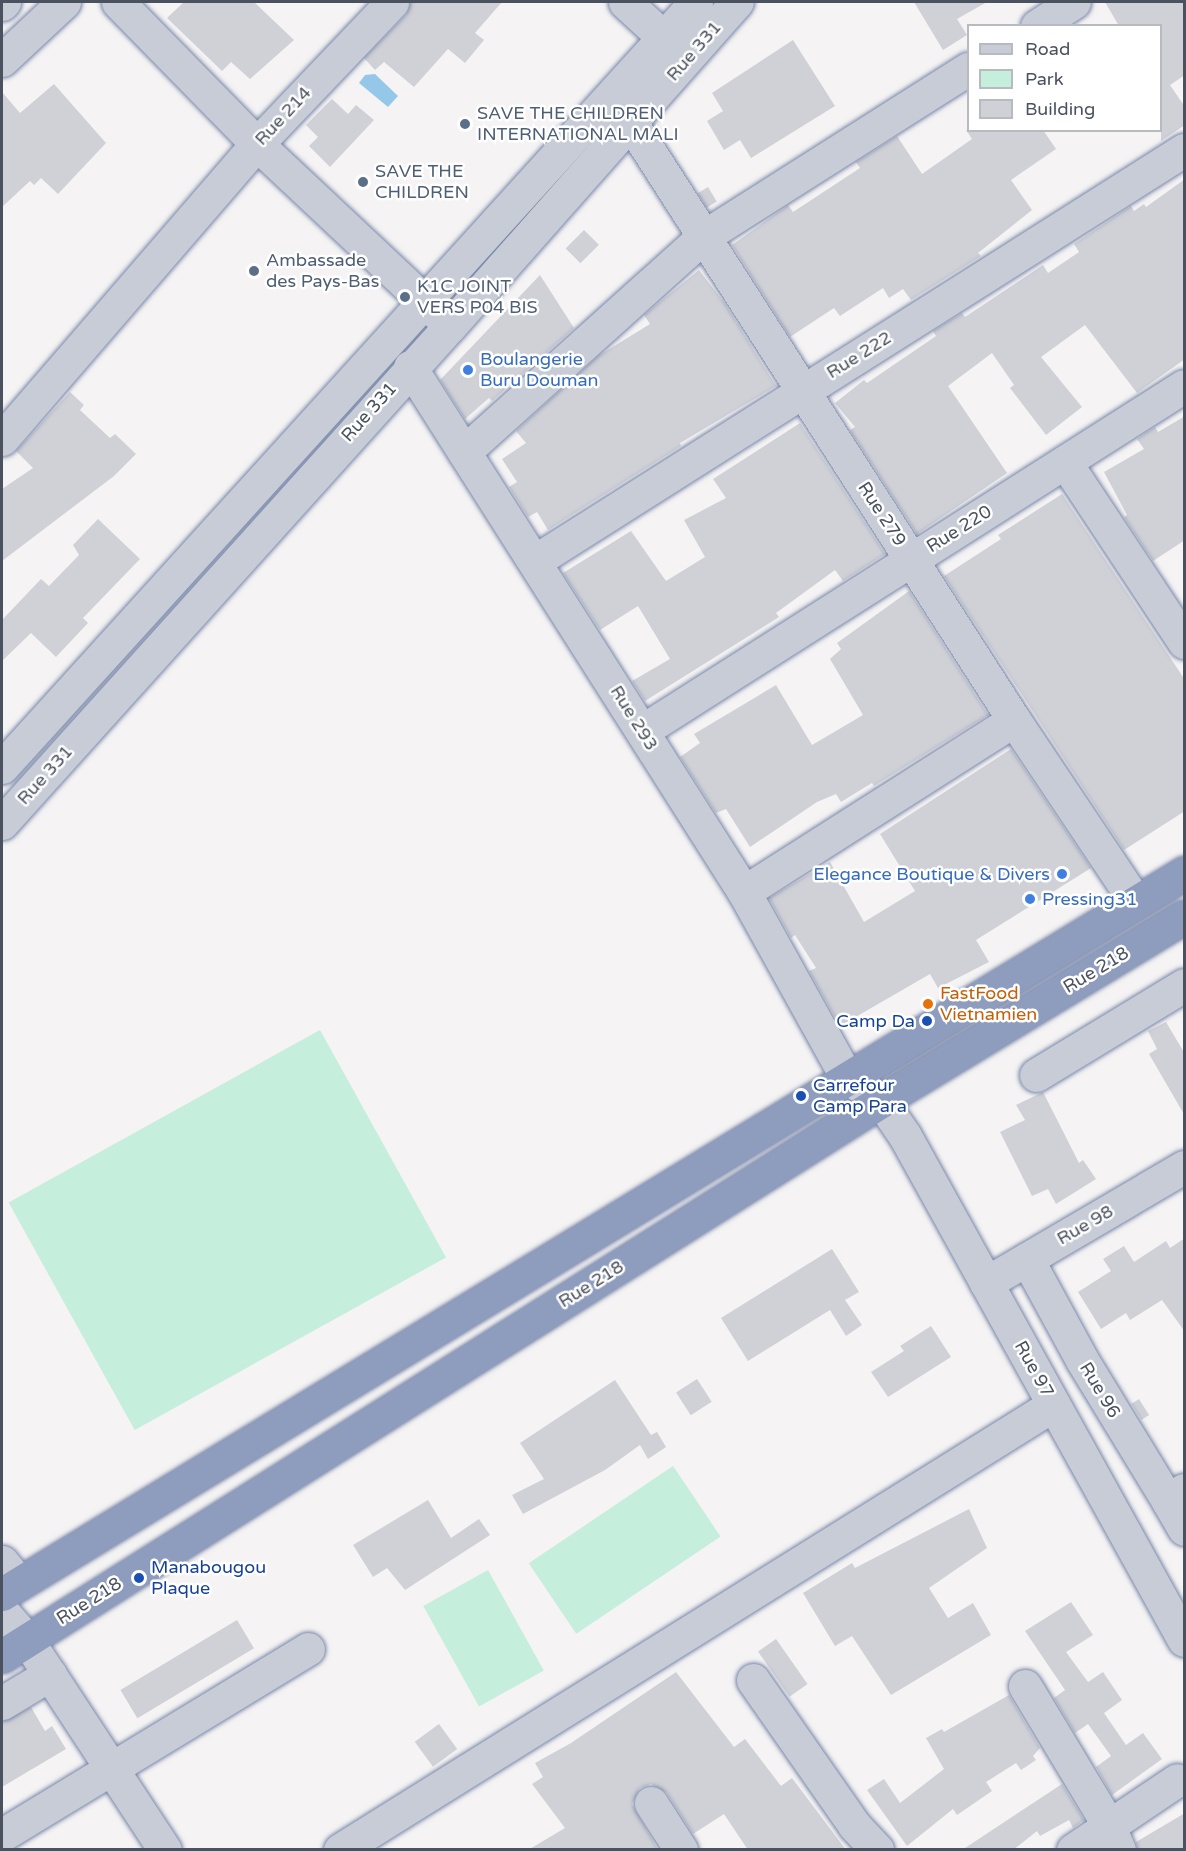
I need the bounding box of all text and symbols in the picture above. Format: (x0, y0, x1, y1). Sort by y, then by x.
street label: Rue 331 (662, 17, 726, 85)
legend (967, 24, 1162, 132)
text: Road (1025, 38, 1070, 60)
text: Park (1025, 68, 1063, 90)
street label: Rue 214 (250, 82, 316, 150)
text: Building (1025, 98, 1095, 120)
place label: SAVE THE CHILDREN INTERNATIONAL MALI (477, 103, 679, 146)
marker: SAVE THE CHILDREN INTERNATIONAL MALI (458, 117, 472, 131)
place label: SAVE THE CHILDREN (375, 161, 469, 204)
marker: SAVE THE CHILDREN (356, 175, 370, 189)
place label: Ambassade des Pays-Bas (266, 250, 379, 292)
marker: Ambassade des Pays-Bas (247, 264, 261, 278)
place label: K1C JOINT VERS P04 BIS (417, 276, 538, 318)
marker: K1C JOINT VERS P04 BIS (398, 290, 412, 304)
street label: Rue 222 (823, 327, 895, 383)
place label: Boulangerie Buru Douman (480, 349, 599, 392)
marker: Boulangerie Buru Douman (461, 363, 475, 377)
street label: Rue 331 (337, 378, 401, 446)
street label: Rue 279 (853, 478, 911, 550)
street label: Rue 220 (923, 501, 995, 557)
street label: Rue 293 (606, 682, 662, 754)
street label: Rue 331 (13, 741, 77, 809)
place label: Elegance Boutique & Divers (813, 863, 1050, 885)
marker: Elegance Boutique & Divers (1055, 867, 1069, 881)
place label: Pressing31 (1042, 888, 1137, 910)
marker: Pressing31 (1023, 892, 1037, 906)
street label: Rue 218 (1059, 942, 1133, 998)
place label: FastFood Vietnamien (940, 983, 1037, 1026)
marker: FastFood Vietnamien (921, 997, 935, 1011)
place label: Camp Da (836, 1010, 915, 1032)
marker: Camp Da (920, 1014, 934, 1028)
place label: Carrefour Camp Para (813, 1075, 907, 1118)
marker: Carrefour Camp Para (794, 1089, 808, 1103)
street label: Rue 98 (1053, 1200, 1117, 1250)
street label: Rue 218 (555, 1256, 627, 1312)
street label: Rue 97 (1010, 1337, 1058, 1401)
street label: Rue 96 (1075, 1358, 1125, 1422)
place label: Manabougou Plaque (151, 1557, 266, 1600)
marker: Manabougou Plaque (132, 1571, 146, 1585)
street label: Rue 218 (53, 1573, 125, 1629)

